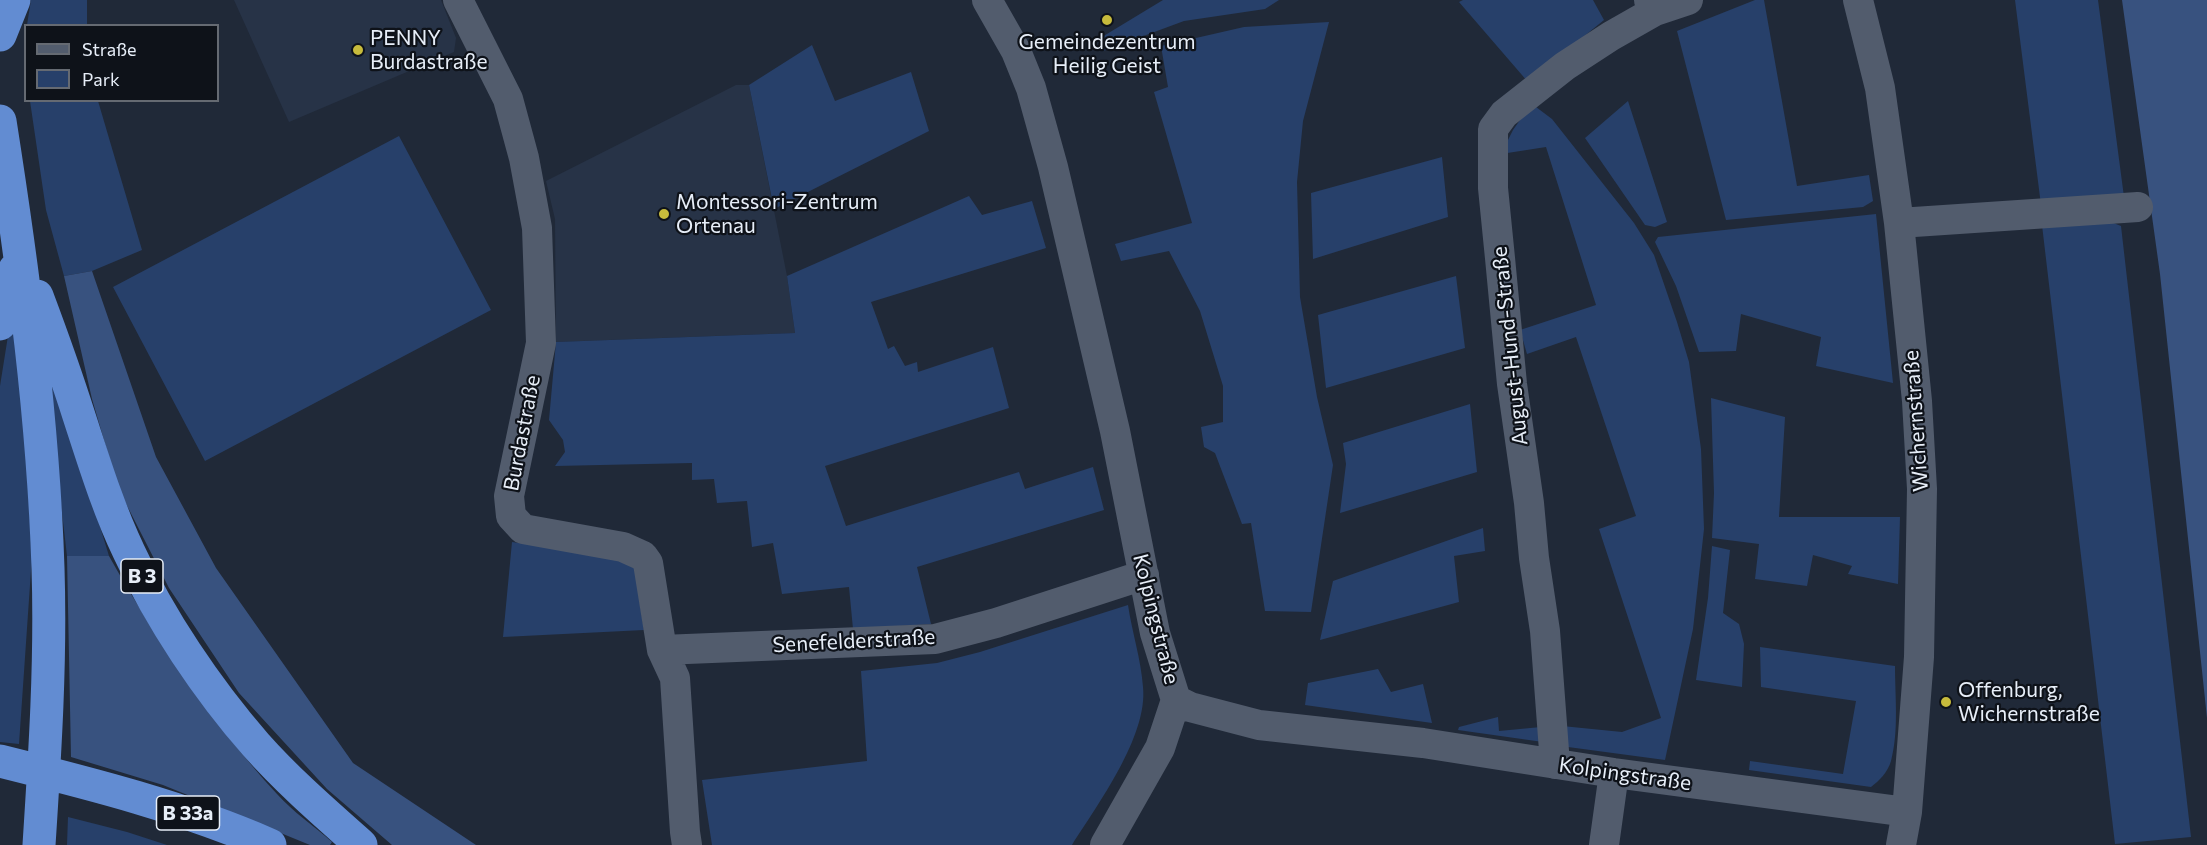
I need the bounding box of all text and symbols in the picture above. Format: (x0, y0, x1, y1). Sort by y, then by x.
marker: Gemeindezentrum Heilig Geist (1100, 13, 1114, 27)
legend (24, 24, 219, 102)
place label: PENNY Burdastraße (370, 25, 487, 75)
place label: Gemeindezentrum Heilig Geist (1018, 29, 1196, 79)
text: Straße (82, 38, 137, 60)
marker: PENNY Burdastraße (351, 43, 365, 57)
text: Park (82, 68, 120, 90)
place label: Montessori-Zentrum Ortenau (676, 189, 878, 239)
marker: Montessori-Zentrum Ortenau (657, 207, 671, 221)
street label: August-Hund-Straße (1487, 245, 1533, 447)
street label: Wichernstraße (1898, 349, 1934, 493)
street label: Burdastraße (498, 373, 546, 493)
street label: Kolpingstraße (1128, 551, 1184, 687)
road number: B 3 (121, 559, 163, 593)
street label: Senefelderstraße (772, 624, 936, 658)
place label: Offenburg, Wichernstraße (1958, 677, 2100, 727)
marker: Offenburg, Wichernstraße (1939, 695, 1953, 709)
street label: Kolpingstraße (1557, 752, 1693, 796)
road number: B 33a (156, 796, 219, 830)

